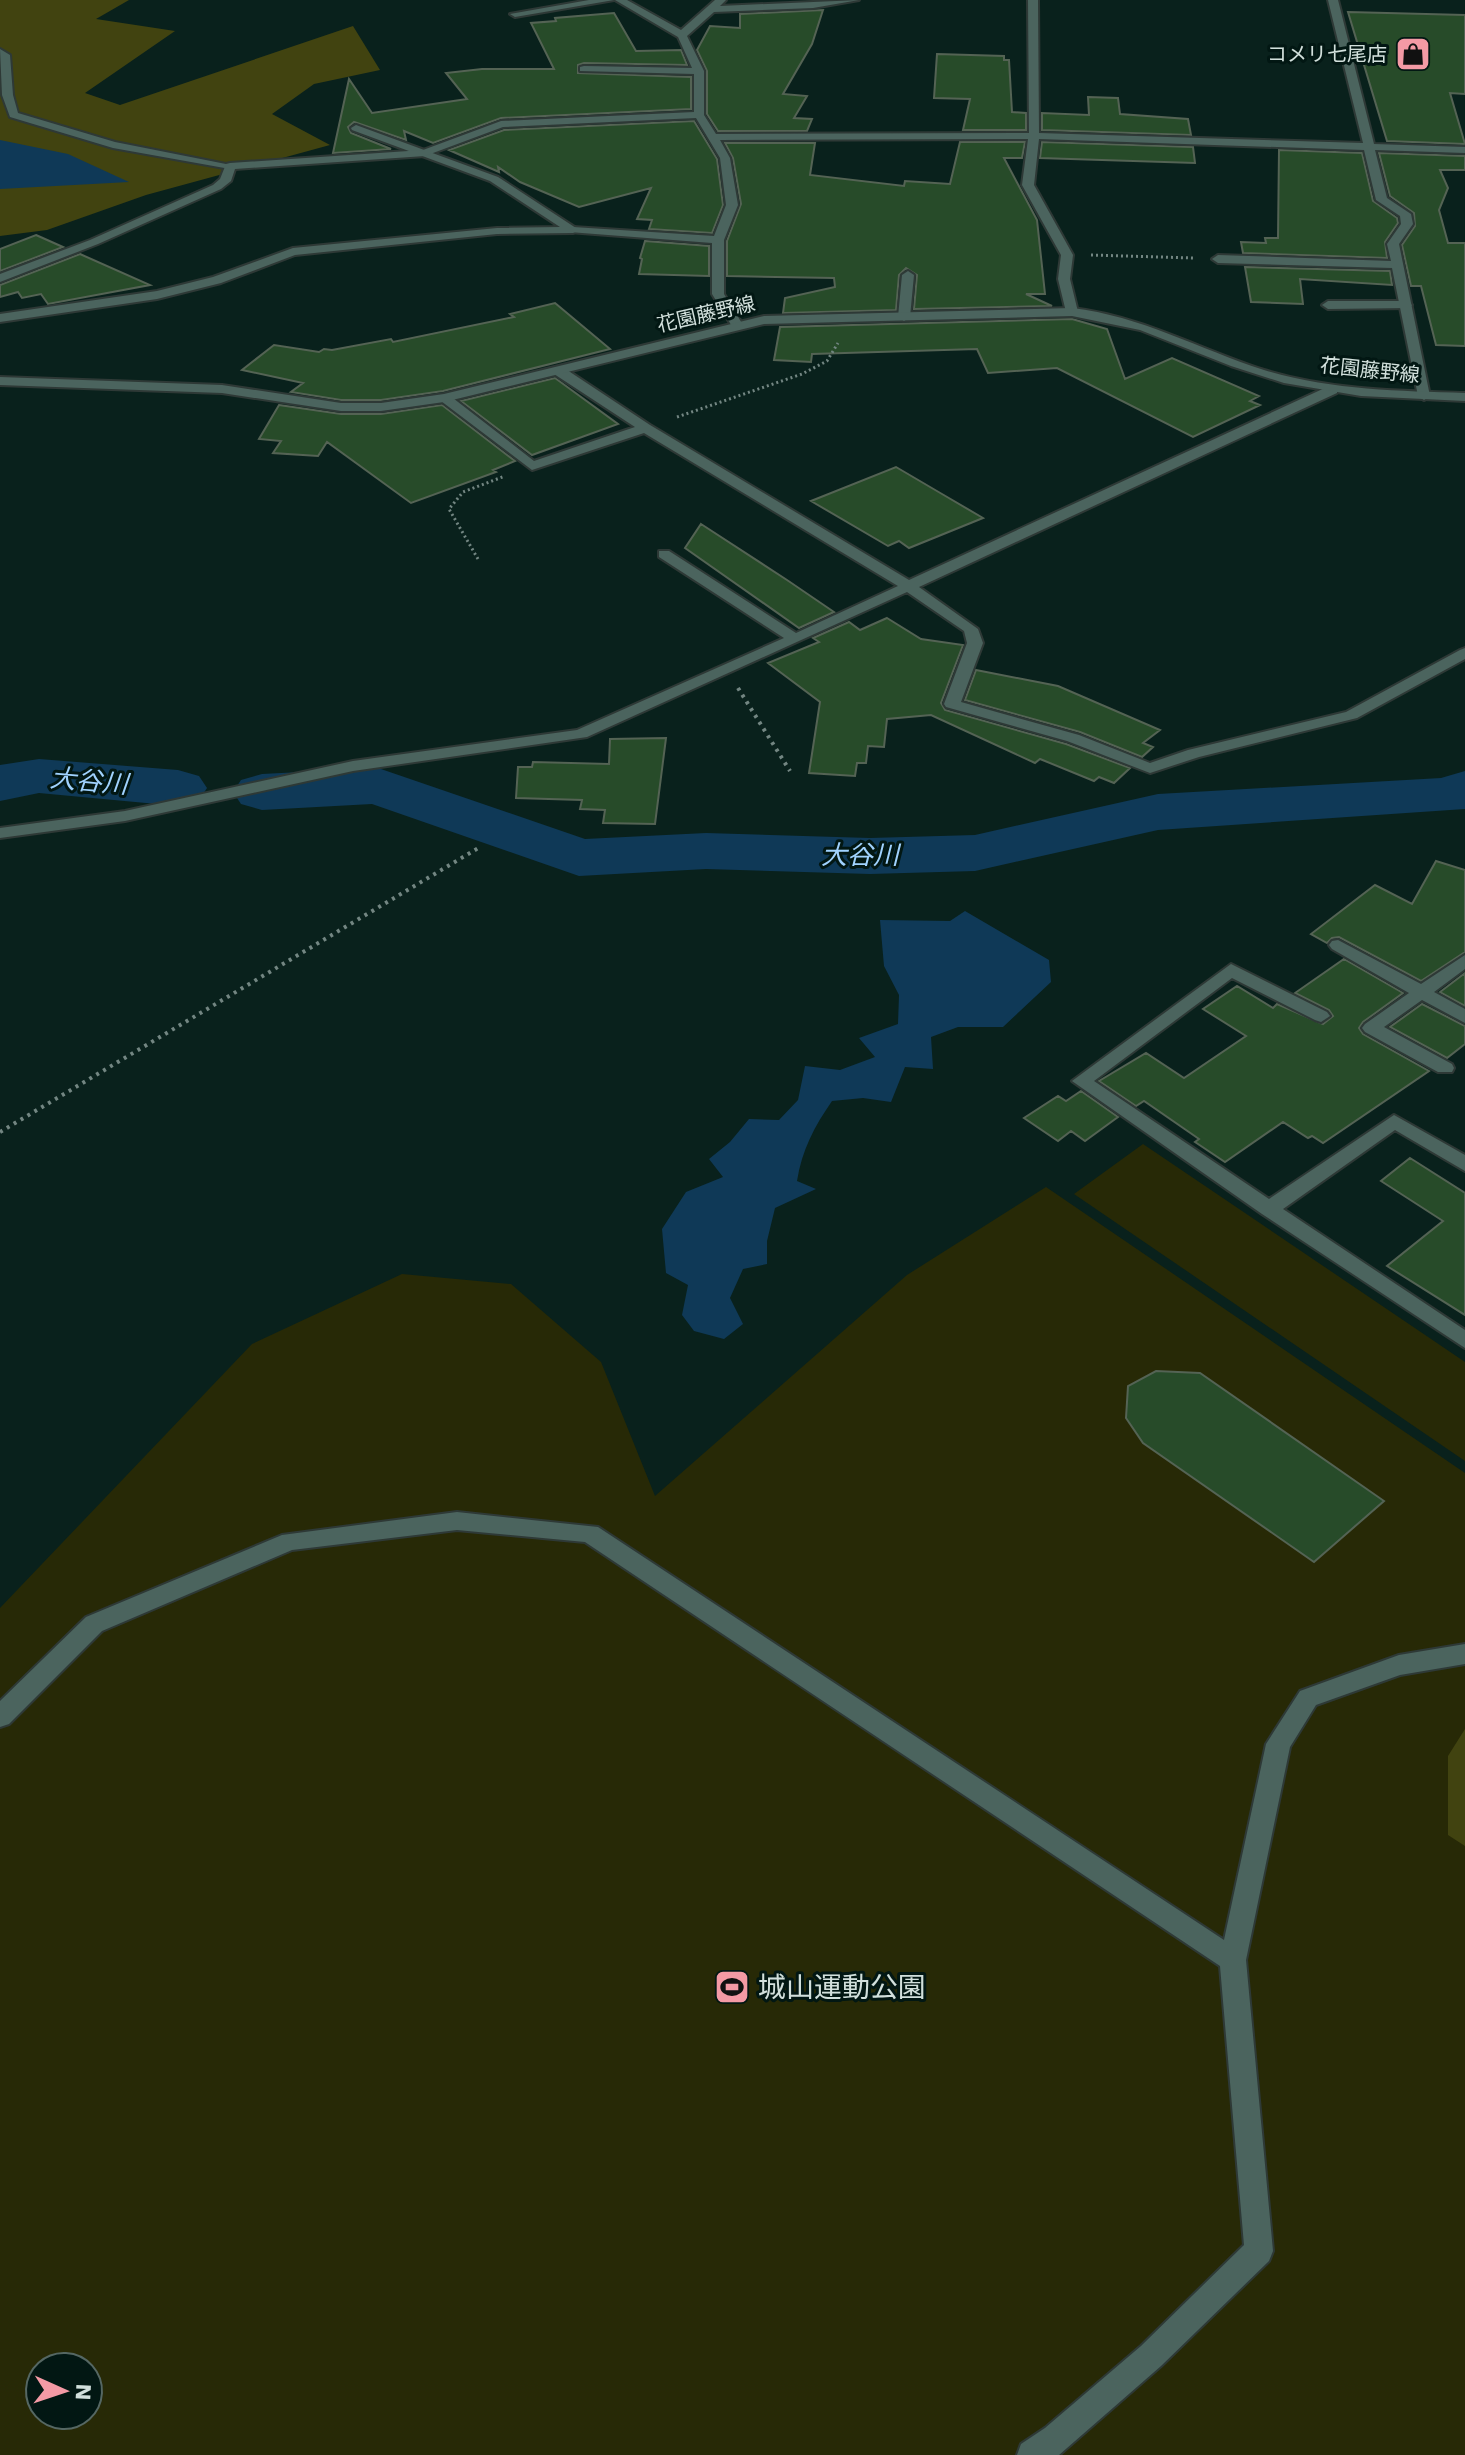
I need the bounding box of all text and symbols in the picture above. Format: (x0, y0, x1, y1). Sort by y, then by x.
shop icon: コメリ七尾店 (1394, 35, 1432, 73)
place label: コメリ七尾店 (1267, 42, 1387, 66)
street label: 花園藤野線 (655, 291, 757, 337)
street label: 花園藤野線 (1319, 353, 1421, 387)
water label: 大谷川 (49, 763, 132, 800)
water label: 大谷川 (821, 840, 902, 870)
sports icon: 城山運動公園 (713, 1968, 751, 2006)
place label: 城山運動公園 (758, 1971, 926, 2004)
north arrow (24, 2351, 104, 2431)
text: N (71, 2383, 96, 2401)

